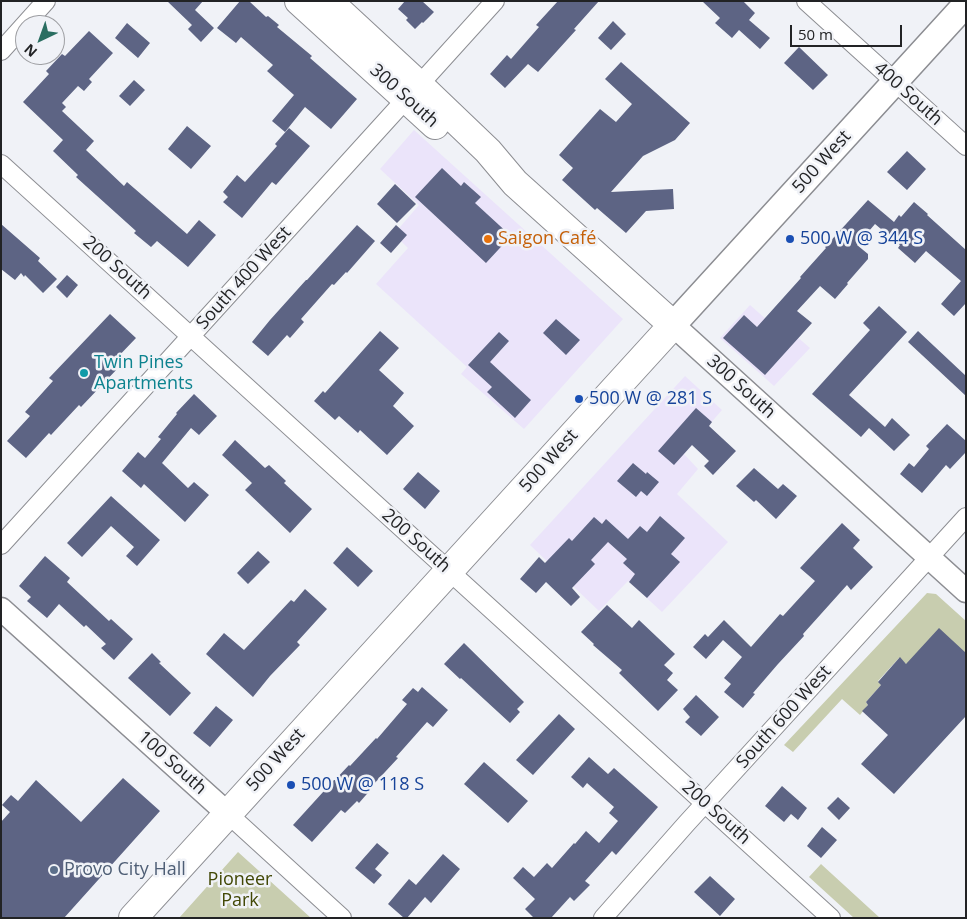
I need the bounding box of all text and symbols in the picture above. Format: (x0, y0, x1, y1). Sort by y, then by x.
north arrow (15, 15, 65, 65)
scale bar (792, 15, 904, 47)
text: 50 m (798, 24, 833, 44)
text: N (20, 40, 41, 62)
street label: 400 South (869, 58, 947, 130)
street label: 300 South (365, 60, 443, 132)
street label: 500 West (788, 126, 856, 198)
street label: South 400 West (192, 222, 296, 334)
place label: Saigon Café (498, 228, 596, 250)
place label: 500 W @ 344 S (800, 228, 923, 250)
street label: 200 South (78, 232, 156, 304)
marker: Saigon Café (482, 233, 494, 245)
marker: 500 W @ 344 S (784, 233, 796, 245)
street label: 300 South (702, 351, 780, 423)
place label: Twin Pines Apartments (94, 352, 193, 394)
marker: Twin Pines Apartments (78, 367, 90, 379)
place label: 500 W @ 281 S (589, 388, 712, 410)
marker: 500 W @ 281 S (573, 393, 585, 405)
street label: 500 West (515, 425, 583, 497)
street label: 200 South (377, 505, 455, 577)
street label: South 600 West (732, 661, 836, 773)
street label: 500 West (242, 724, 310, 796)
street label: 100 South (133, 727, 211, 799)
place label: 500 W @ 118 S (301, 774, 424, 796)
street label: 200 South (677, 777, 755, 849)
marker: 500 W @ 118 S (285, 779, 297, 791)
place label: Provo City Hall (64, 859, 186, 881)
marker: Provo City Hall (48, 864, 60, 876)
park label: Pioneer Park (208, 869, 272, 912)

